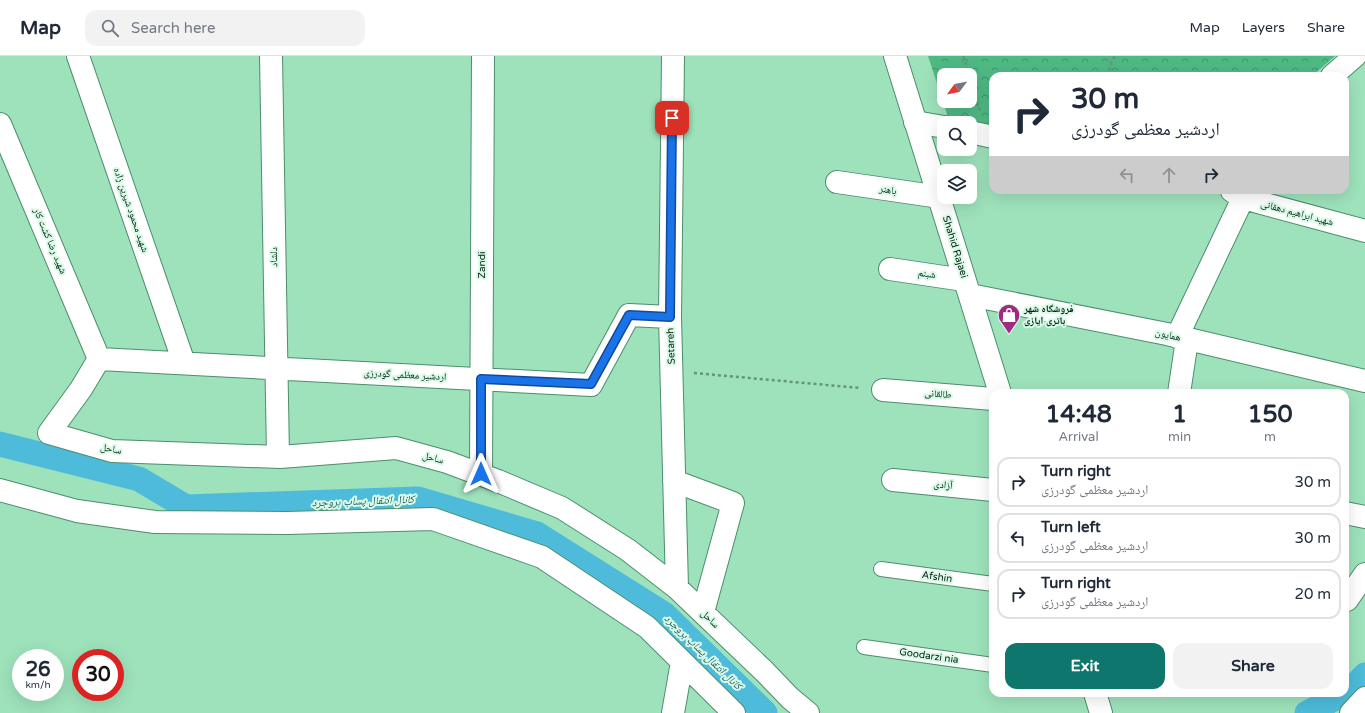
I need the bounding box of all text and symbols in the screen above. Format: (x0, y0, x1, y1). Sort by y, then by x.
search box (85, 10, 365, 46)
text: Map (20, 17, 61, 39)
icon: search (99, 17, 121, 39)
text: Search here (131, 19, 215, 37)
text: Map (1190, 19, 1220, 36)
text: Layers (1242, 19, 1285, 36)
text: Share (1307, 19, 1345, 36)
north arrow (937, 68, 977, 108)
map controls (937, 68, 977, 204)
text: 30 m (1071, 82, 1139, 116)
icon: right (1005, 88, 1057, 140)
pin (655, 101, 689, 135)
icon: arrive (661, 107, 683, 129)
button: search (937, 116, 977, 156)
text: اردشیر معظمی گودرزی (1071, 118, 1220, 140)
button: layers (937, 164, 977, 204)
icon: left (1116, 164, 1138, 186)
icon: ahead (1158, 164, 1180, 186)
icon: right (1200, 164, 1222, 186)
street label: شهید محمود شیرین زاده (111, 166, 151, 254)
street label: باهنر (878, 183, 898, 197)
street label: شهید ابراهیم دهقانی (1259, 198, 1335, 230)
street label: شهید رضا کشت کار (30, 205, 69, 276)
street label: Shahid Rajaei (940, 214, 970, 280)
street label: دلشاد (268, 247, 280, 267)
street label: Zandi (476, 252, 488, 278)
street label: شبنم (917, 267, 937, 282)
shop icon: فروشگاه شهر باتری ایازی (996, 302, 1022, 335)
place label: فروشگاه شهر باتری ایازی (1023, 303, 1074, 327)
street label: همایون (1154, 326, 1182, 344)
street label: Setareh (664, 327, 678, 365)
street label: اردشیر معظمی گودرزی (363, 367, 447, 383)
street label: طالقانی (924, 387, 952, 401)
text: 14:48 (1045, 400, 1112, 429)
text: 1 (1172, 400, 1187, 429)
text: 150 (1247, 400, 1293, 429)
text: Arrival (1058, 429, 1099, 445)
text: min (1168, 429, 1191, 445)
text: m (1264, 429, 1276, 445)
street label: ساحل (99, 441, 123, 457)
street label: ساحل (421, 449, 445, 467)
position arrow (460, 453, 502, 495)
text: Turn right (1041, 462, 1111, 480)
icon: right (1007, 471, 1029, 493)
text: 30 m (1294, 473, 1331, 491)
street label: آزادی (933, 478, 953, 492)
text: اردشیر معظمی گودرزی (1041, 482, 1148, 498)
water label: کانال انتقال پساب بروجرد (312, 493, 417, 509)
text: Turn left (1041, 518, 1101, 536)
icon: left (1007, 527, 1029, 549)
text: 30 m (1294, 529, 1331, 547)
text: اردشیر معظمی گودرزی (1041, 538, 1148, 554)
street label: Afshin (921, 569, 953, 585)
text: Turn right (1041, 574, 1111, 592)
icon: right (1007, 583, 1029, 605)
text: 20 m (1294, 585, 1331, 603)
text: اردشیر معظمی گودرزی (1041, 594, 1148, 610)
street label: ساحل (698, 607, 722, 631)
water label: کانال انتقال پساب بروجرد (662, 612, 746, 694)
button: Exit (1005, 643, 1165, 689)
button: Share (1173, 643, 1333, 689)
street label: Goodarzi nia (899, 646, 959, 666)
speed limit sign: 30 (72, 649, 124, 701)
text: 26 (25, 658, 51, 682)
text: km/h (25, 679, 51, 691)

